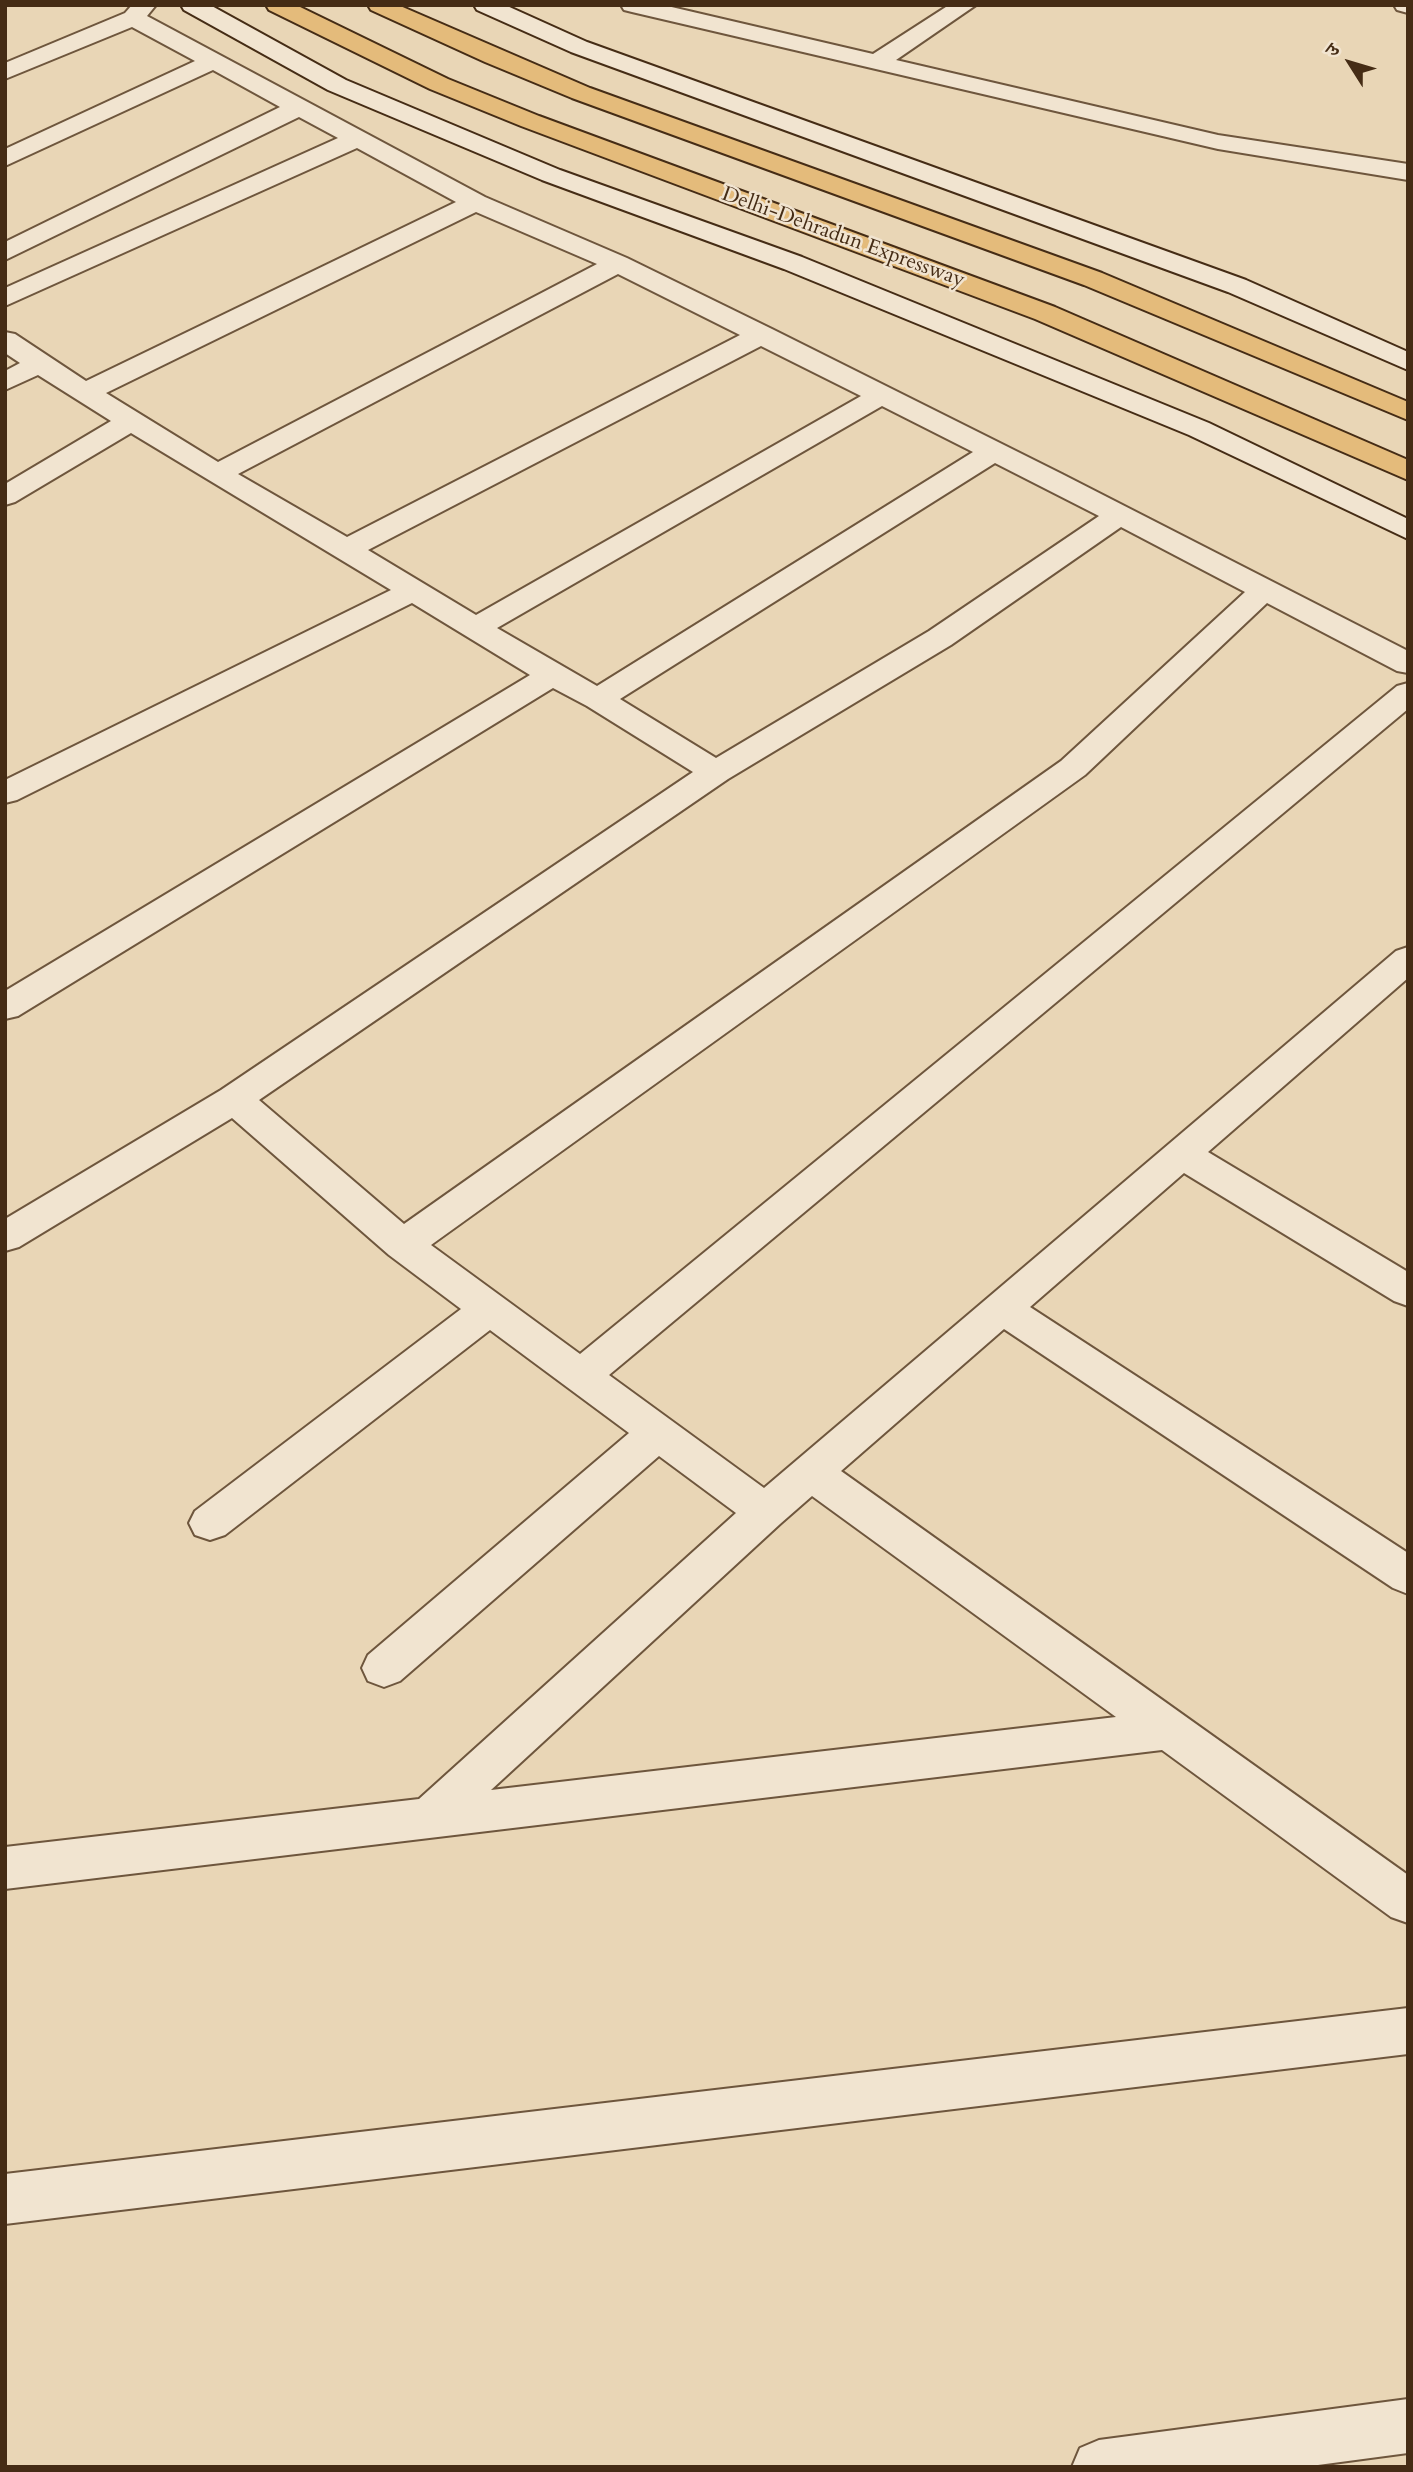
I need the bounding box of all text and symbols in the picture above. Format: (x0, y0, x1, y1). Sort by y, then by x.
north arrow (1315, 28, 1385, 98)
text: उ (1320, 39, 1347, 62)
street label: Delhi-Dehradun Expressway (718, 182, 968, 294)

